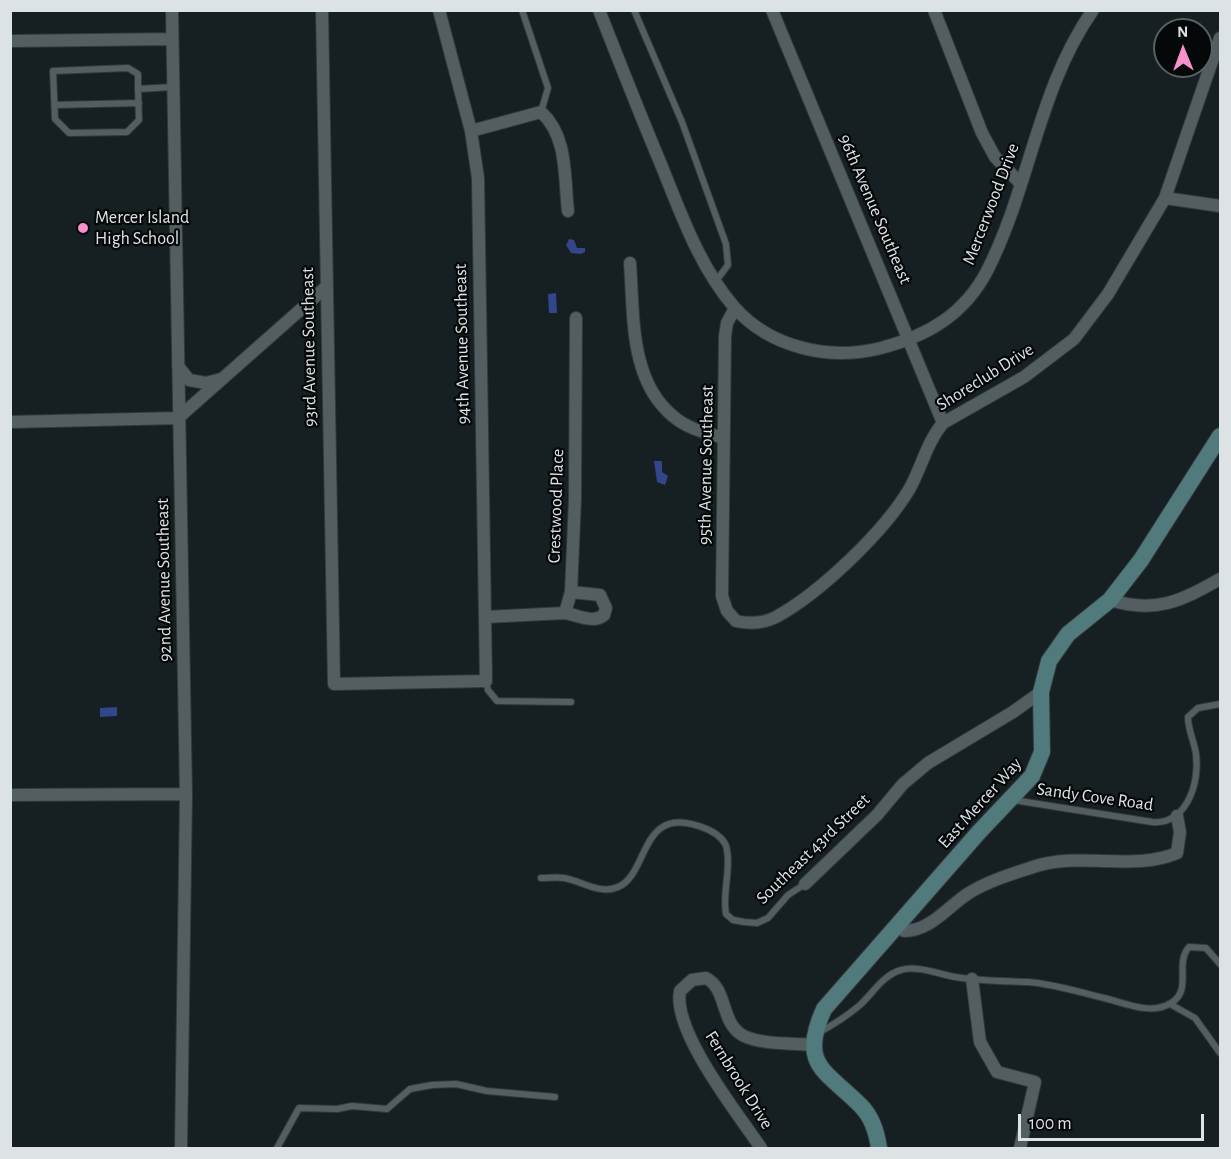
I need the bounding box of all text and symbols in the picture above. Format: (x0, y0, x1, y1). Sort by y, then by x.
north arrow (1153, 18, 1213, 78)
text: N (1177, 24, 1188, 40)
street label: 96th Avenue Southeast (834, 131, 916, 287)
street label: Mercerwood Drive (958, 140, 1024, 268)
place label: Mercer Island High School (95, 207, 189, 250)
marker: Mercer Island High School (76, 221, 90, 235)
street label: 94th Avenue Southeast (450, 263, 474, 425)
street label: 93rd Avenue Southeast (297, 267, 321, 427)
street label: Shoreclub Drive (932, 339, 1038, 415)
street label: 95th Avenue Southeast (694, 385, 718, 545)
street label: Crestwood Place (543, 448, 569, 564)
street label: 92nd Avenue Southeast (152, 498, 176, 662)
street label: East Mercer Way (934, 753, 1026, 853)
street label: Sandy Cove Road (1035, 778, 1155, 816)
street label: Southeast 43rd Street (752, 789, 874, 909)
street label: Fernbrook Drive (700, 1027, 778, 1133)
scale bar (1021, 1102, 1207, 1140)
text: 100 m (1029, 1115, 1072, 1133)

